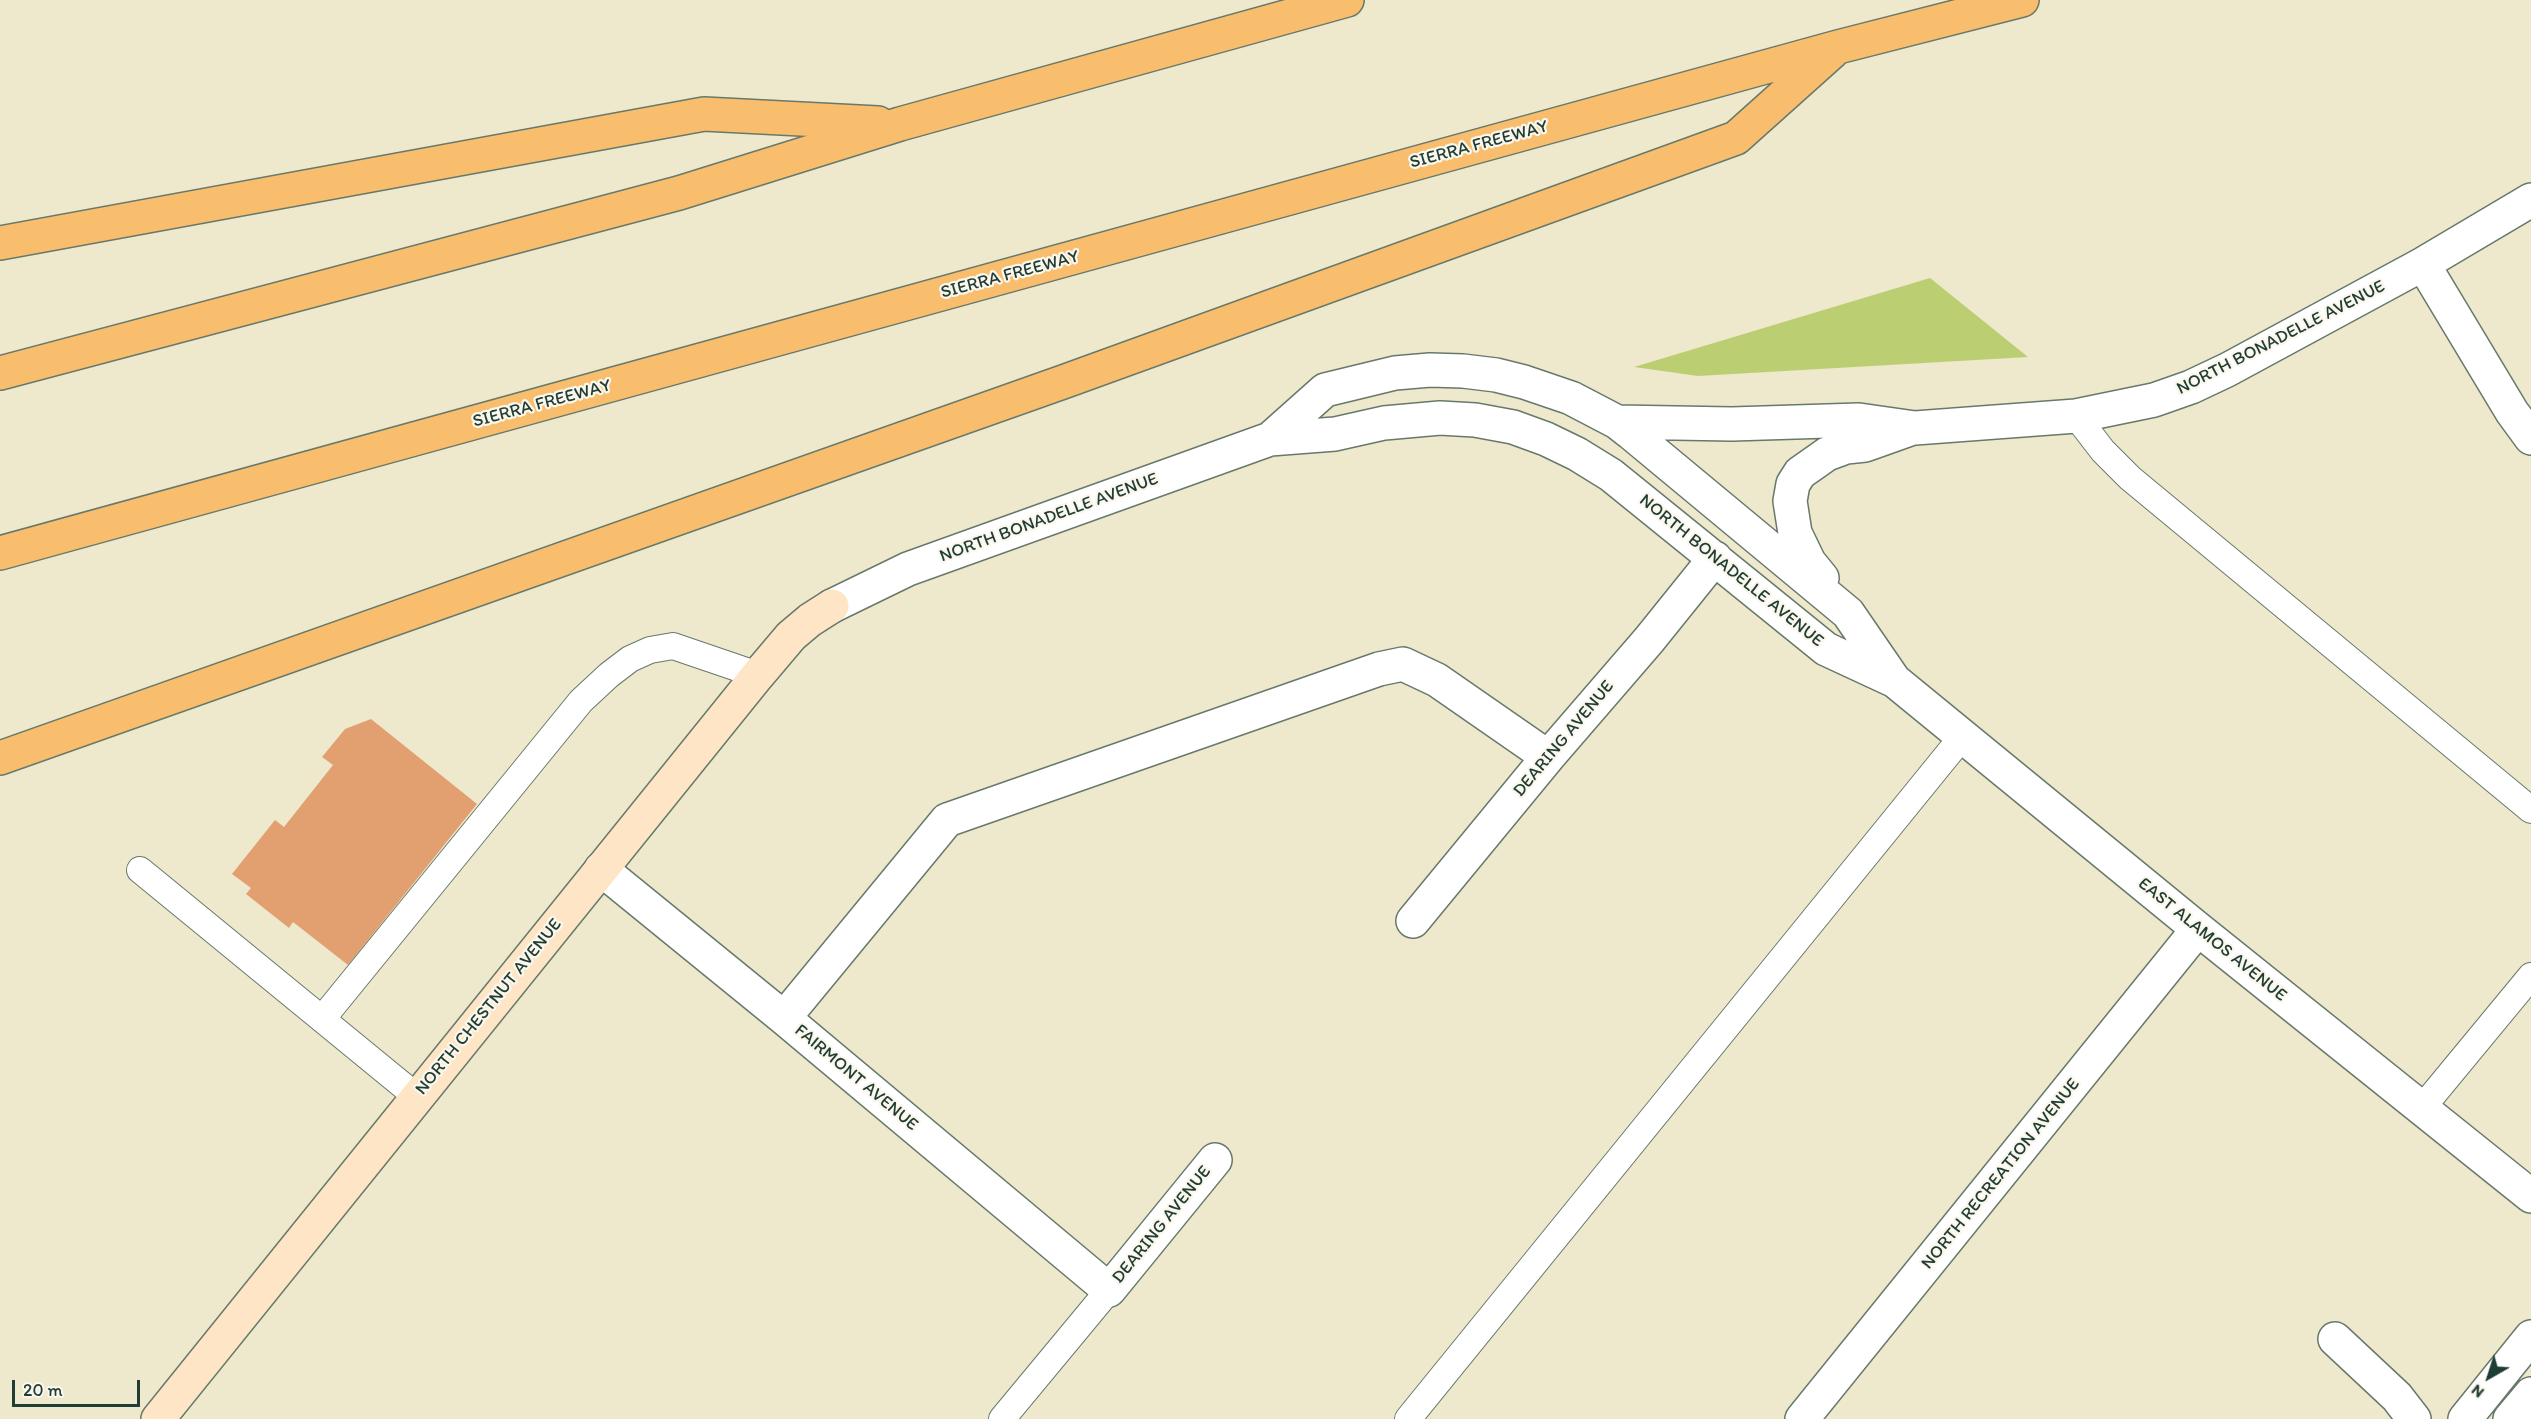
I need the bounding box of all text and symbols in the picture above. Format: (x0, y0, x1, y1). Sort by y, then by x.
street label: SIERRA FREEWAY (1407, 116, 1551, 174)
street label: SIERRA FREEWAY (938, 246, 1082, 304)
street label: NORTH BONADELLE AVENUE (2173, 276, 2389, 400)
street label: SIERRA FREEWAY (470, 375, 614, 433)
street label: NORTH BONADELLE AVENUE (937, 468, 1161, 568)
street label: NORTH BONADELLE AVENUE (1634, 490, 1828, 652)
street label: DEARING AVENUE (1509, 676, 1619, 802)
street label: EAST ALAMOS AVENUE (2133, 873, 2291, 1007)
street label: NORTH CHESTNUT AVENUE (411, 914, 567, 1100)
street label: FAIRMONT AVENUE (790, 1020, 922, 1136)
street label: NORTH RECREATION AVENUE (1917, 1074, 2085, 1274)
street label: DEARING AVENUE (1108, 1162, 1216, 1288)
north arrow (2459, 1347, 2519, 1407)
scale bar (15, 1368, 142, 1406)
text: 20 m (23, 1379, 63, 1401)
text: N (2467, 1381, 2488, 1402)

